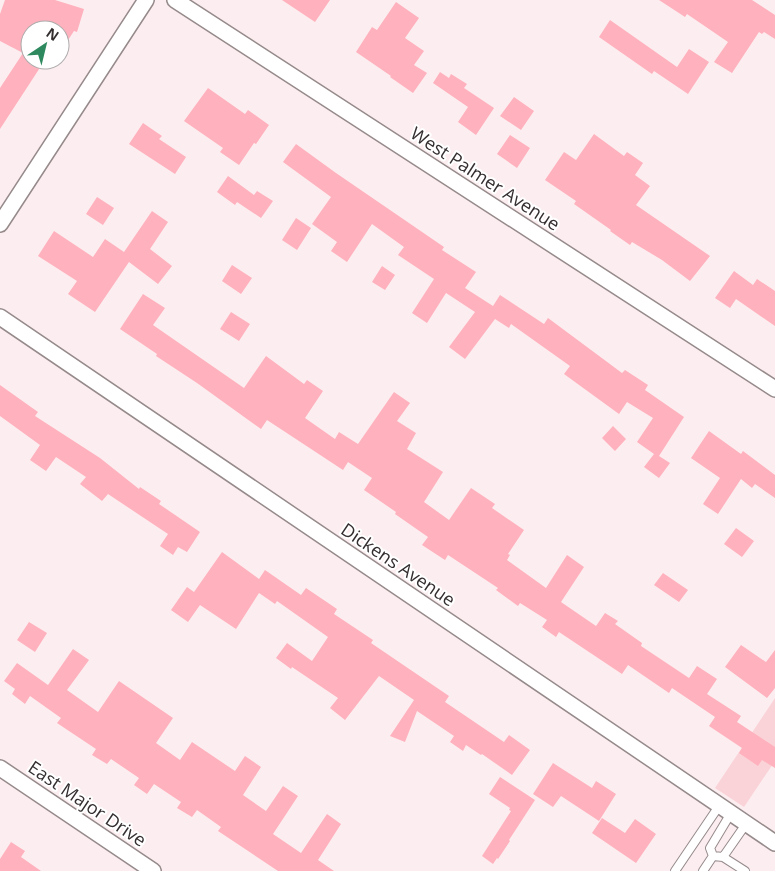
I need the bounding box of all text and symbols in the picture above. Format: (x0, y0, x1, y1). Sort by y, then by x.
north arrow (20, 20, 70, 70)
text: N (43, 23, 63, 45)
street label: West Palmer Avenue (406, 121, 565, 235)
street label: Dickens Avenue (337, 517, 460, 611)
street label: East Major Drive (24, 755, 151, 852)

